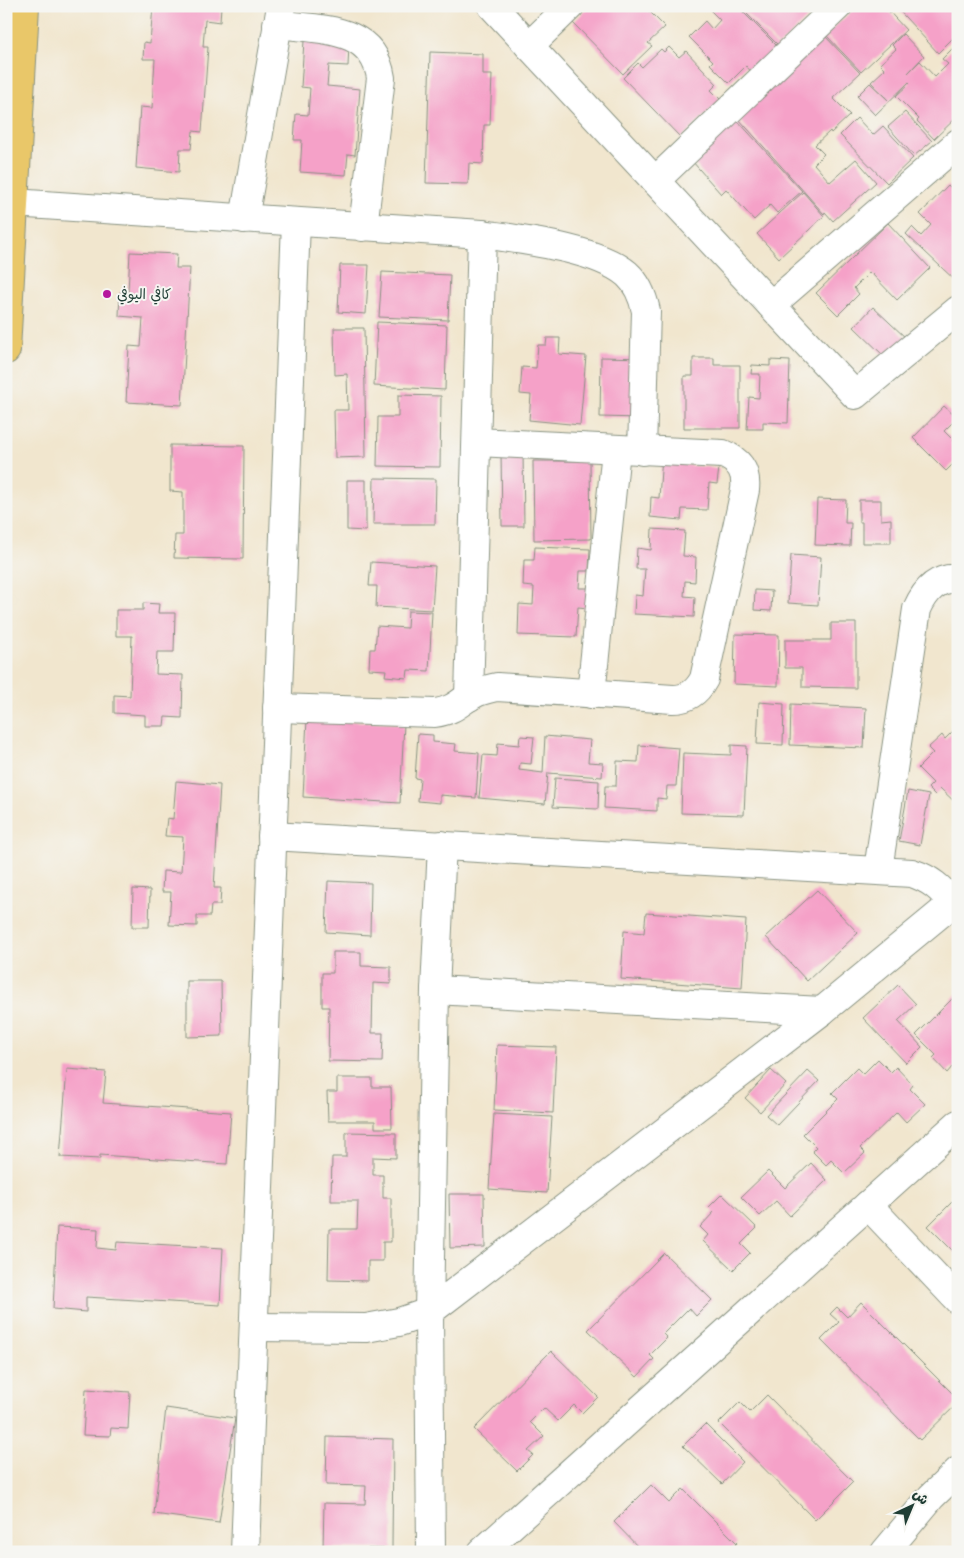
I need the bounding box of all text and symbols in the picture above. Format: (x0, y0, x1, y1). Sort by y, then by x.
place label: كافي اليوفي (117, 283, 171, 305)
marker: كافي اليوفي (101, 288, 113, 300)
north arrow (886, 1480, 936, 1530)
text: ش (909, 1483, 934, 1509)

